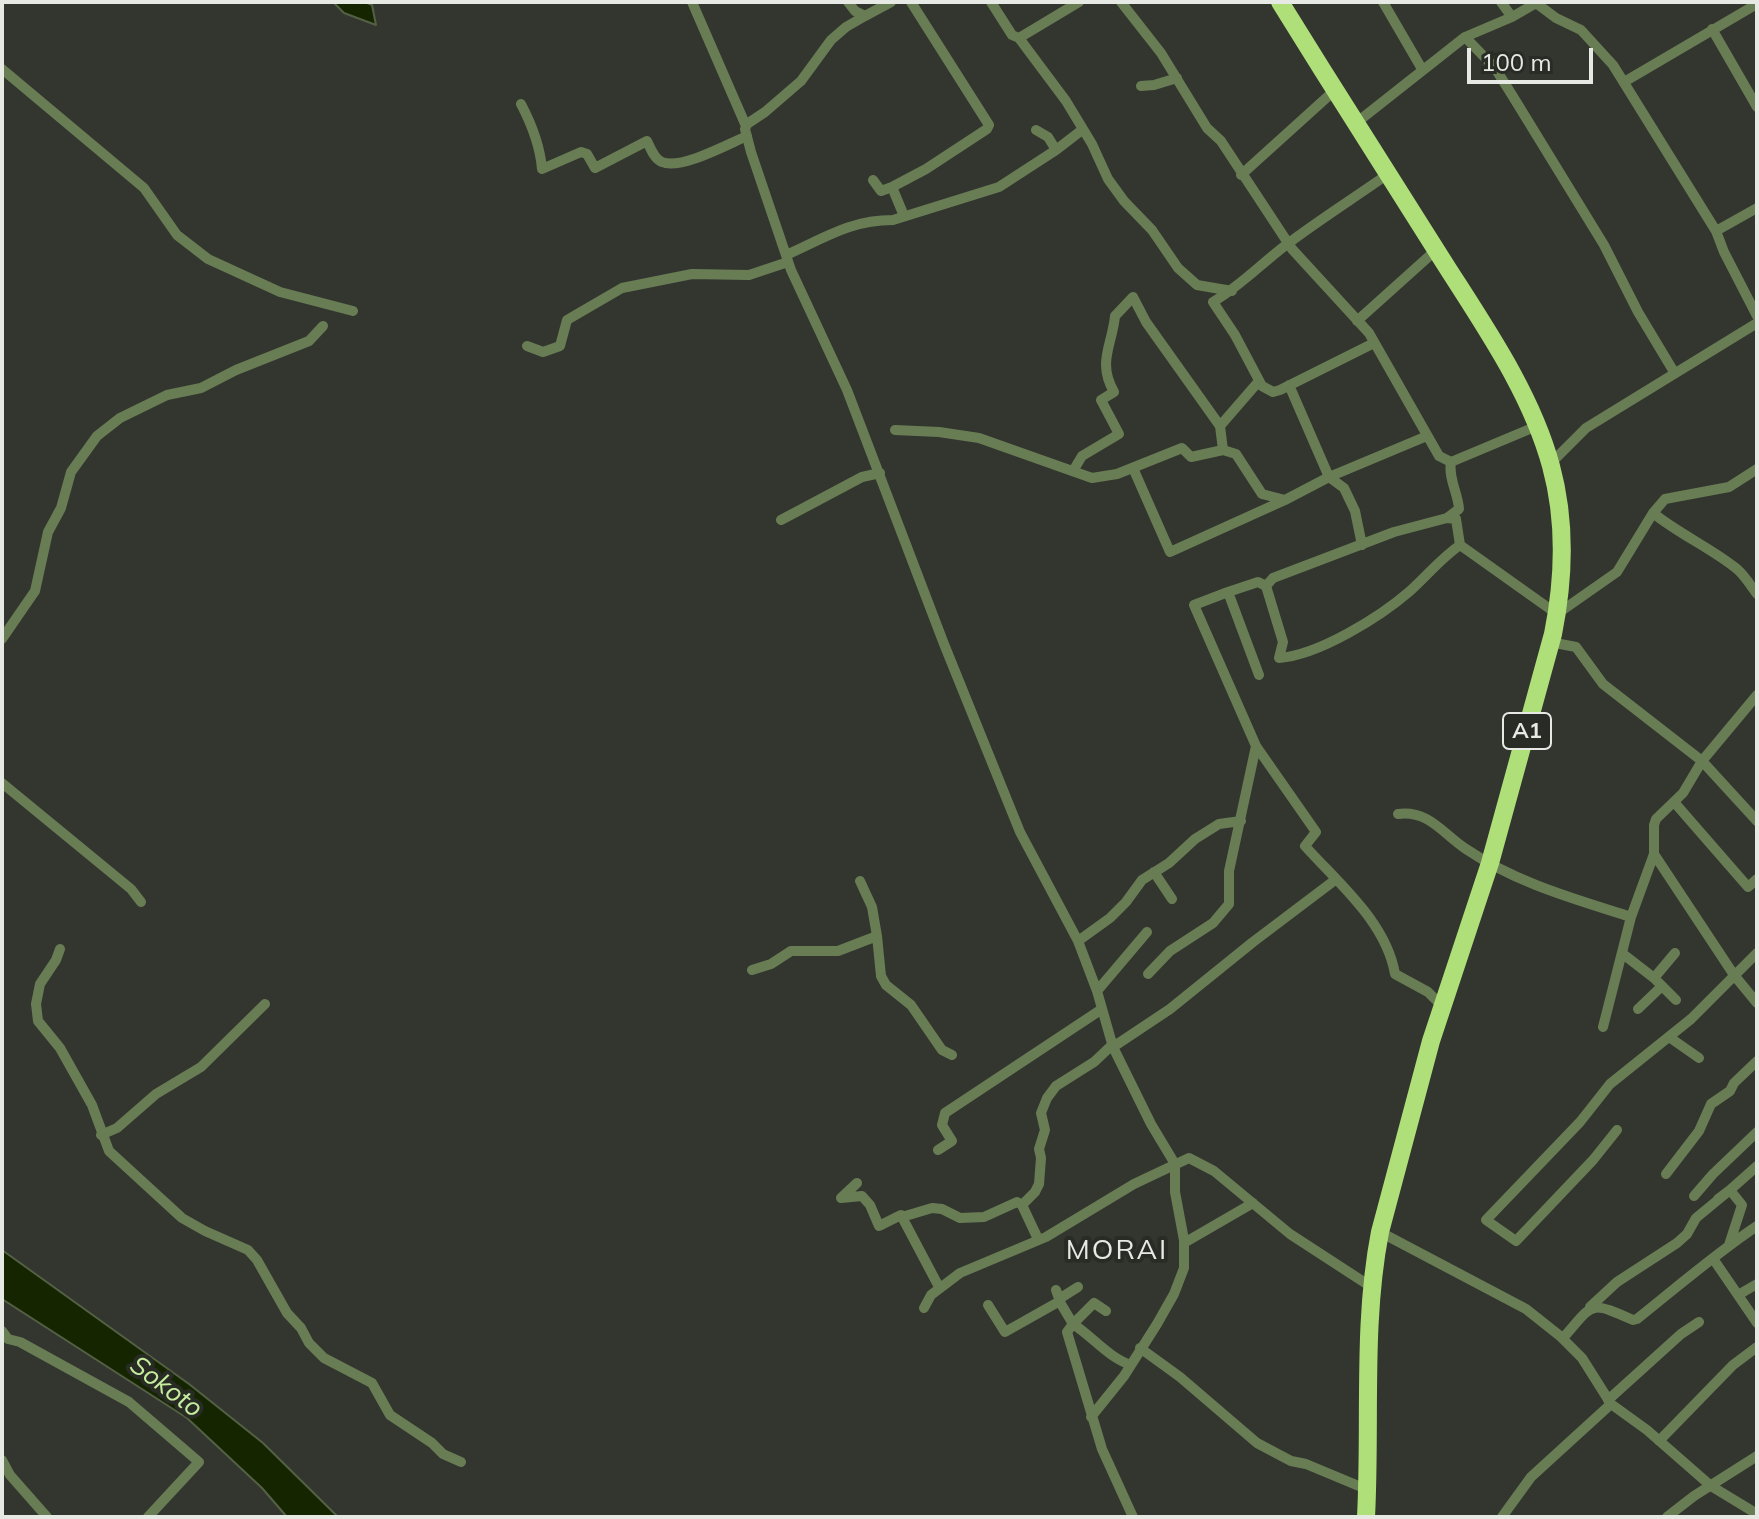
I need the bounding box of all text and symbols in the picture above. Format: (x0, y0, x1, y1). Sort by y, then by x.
scale bar (1471, 32, 1597, 82)
text: 100 m (1481, 47, 1552, 77)
road number: A1 (1503, 713, 1551, 749)
district label: MORAI (1066, 1234, 1168, 1268)
water label: Sokoto (124, 1350, 208, 1424)

